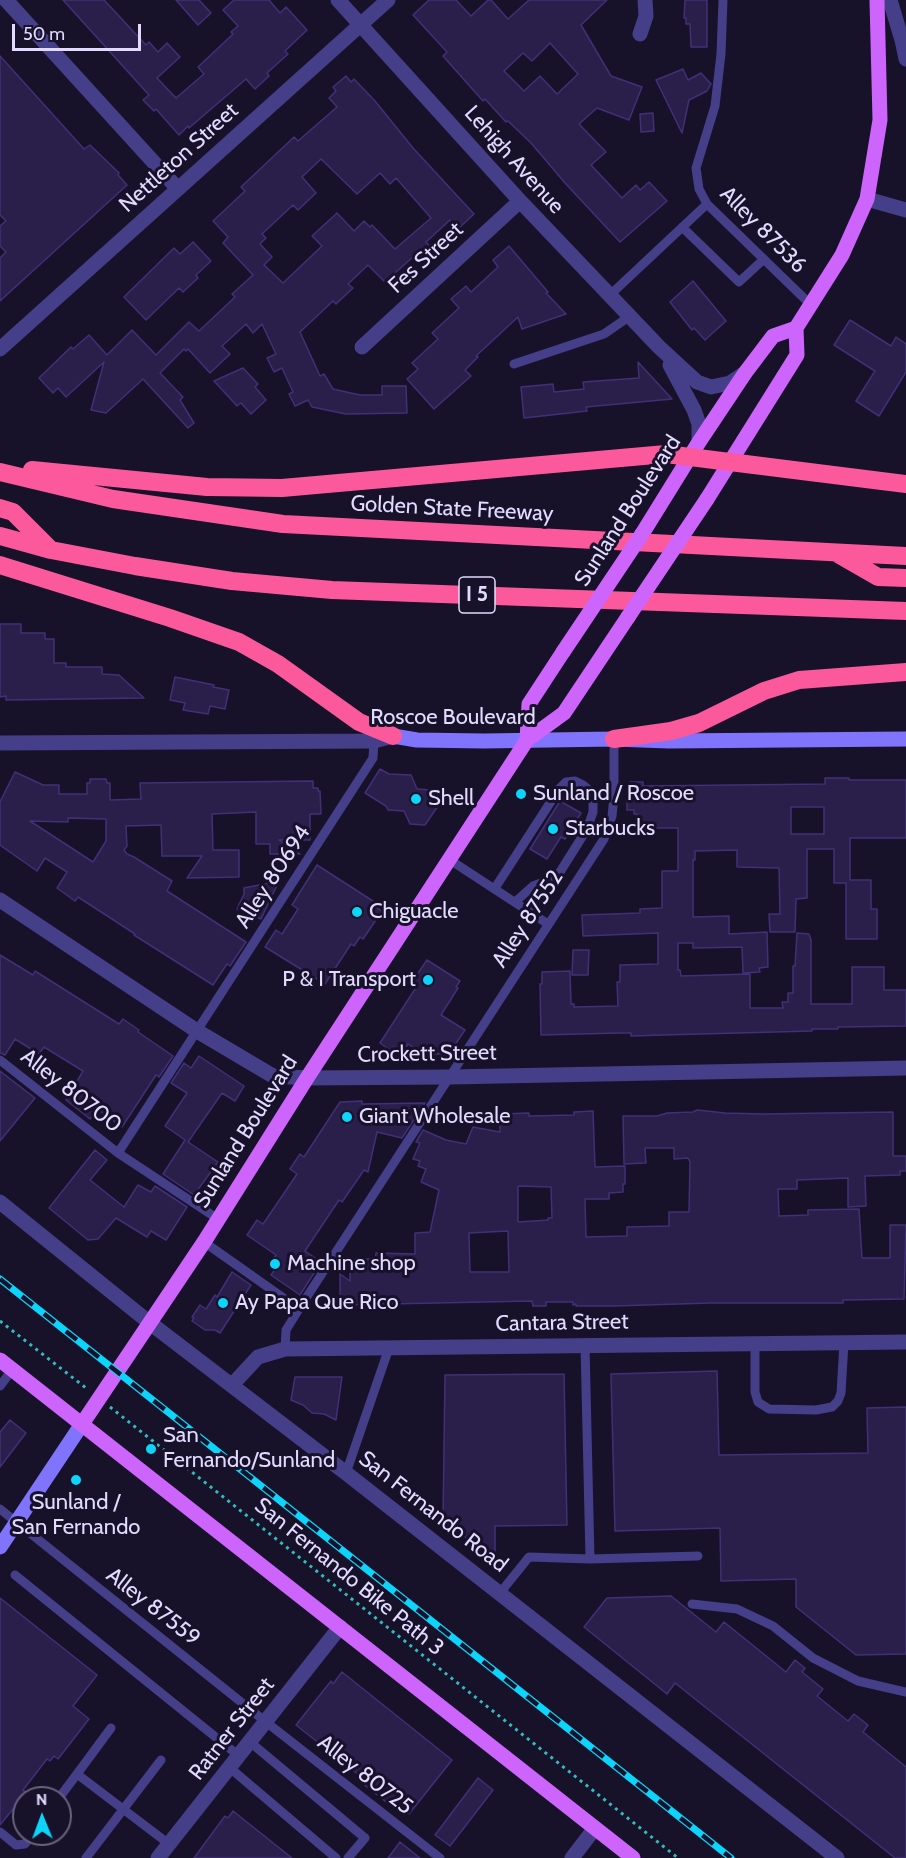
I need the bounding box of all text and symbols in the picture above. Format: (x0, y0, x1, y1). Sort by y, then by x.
scale bar (15, 12, 144, 50)
text: 50 m (23, 23, 65, 45)
street label: Nettleton Street (114, 98, 244, 218)
street label: Lehigh Avenue (459, 101, 569, 219)
street label: Alley 87536 (714, 181, 812, 279)
street label: Fes Street (383, 217, 469, 299)
street label: Sunland Boulevard (569, 430, 687, 592)
street label: Golden State Freeway (350, 491, 554, 527)
road number: I 5 (459, 577, 495, 613)
street label: Roscoe Boulevard (370, 705, 536, 731)
place label: Sunland / Roscoe (533, 781, 694, 807)
place label: Shell (428, 786, 474, 812)
marker: Sunland / Roscoe (514, 787, 528, 801)
marker: Shell (409, 792, 423, 806)
place label: Starbucks (565, 816, 655, 842)
street label: Alley 80694 (230, 821, 316, 933)
marker: Starbucks (546, 822, 560, 836)
street label: Alley 87552 (487, 865, 569, 973)
place label: Chiguacle (369, 899, 459, 925)
marker: Chiguacle (350, 905, 364, 919)
place label: P & I Transport (282, 967, 416, 993)
marker: P & I Transport (421, 973, 435, 987)
street label: Crockett Street (357, 1040, 497, 1068)
street label: Alley 80700 (15, 1043, 127, 1139)
street label: Sunland Boulevard (188, 1051, 304, 1213)
place label: Giant Wholesale (359, 1104, 511, 1130)
marker: Giant Wholesale (340, 1110, 354, 1124)
place label: Machine shop (287, 1251, 416, 1277)
marker: Machine shop (268, 1257, 282, 1271)
place label: Ay Papa Que Rico (235, 1290, 399, 1316)
marker: Ay Papa Que Rico (216, 1296, 230, 1310)
street label: Cantara Street (495, 1309, 629, 1337)
place label: San Fernando/Sunland (163, 1423, 335, 1474)
marker: San Fernando/Sunland (144, 1442, 158, 1456)
street label: San Fernando Road (353, 1446, 513, 1578)
marker: Sunland / San Fernando (69, 1473, 83, 1487)
place label: Sunland / San Fernando (12, 1490, 140, 1542)
street label: San Fernando Bike Path 3 (249, 1493, 449, 1661)
street label: Alley 87559 (101, 1562, 205, 1652)
street label: Ratner Street (184, 1672, 280, 1786)
street label: Alley 80725 (312, 1730, 418, 1820)
north arrow (12, 1786, 72, 1846)
text: N (36, 1790, 48, 1809)

